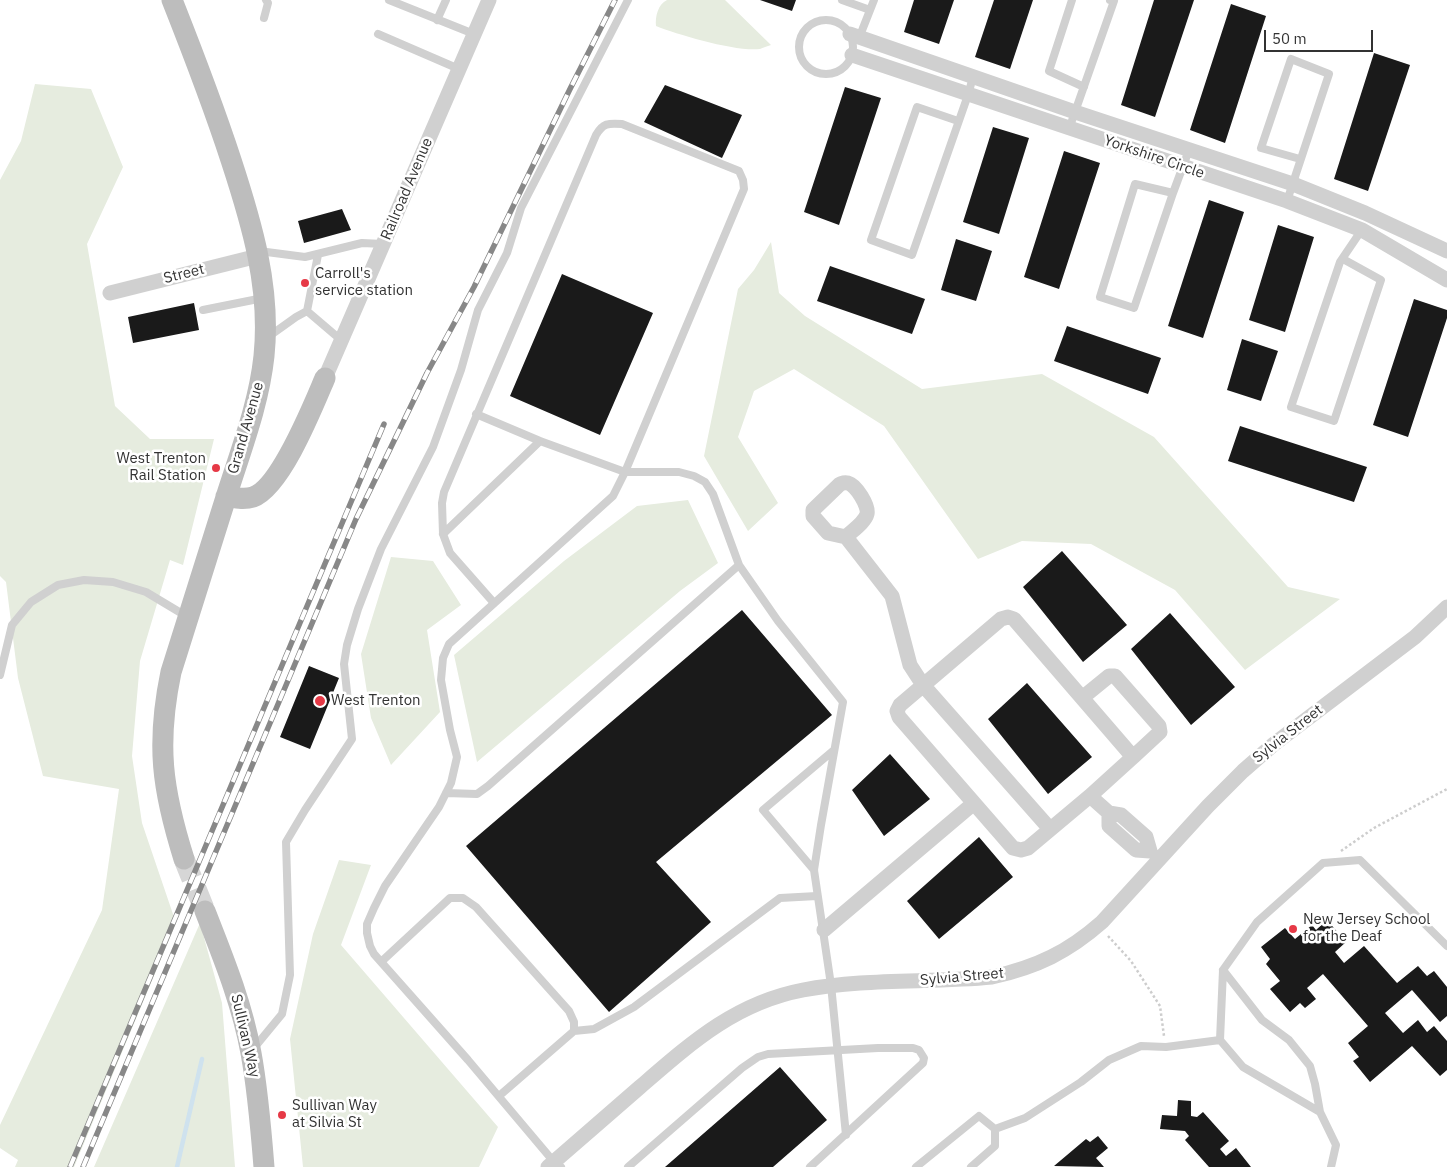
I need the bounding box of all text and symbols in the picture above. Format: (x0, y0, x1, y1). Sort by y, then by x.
scale bar (1267, 20, 1376, 52)
text: 50 m (1272, 29, 1307, 48)
street label: Yorkshire Circle (1101, 131, 1207, 183)
street label: Railroad Avenue (377, 135, 437, 243)
street label: Street (162, 260, 206, 288)
place label: Carroll's service station (315, 265, 413, 300)
marker: Carroll's service station (299, 277, 311, 289)
street label: Grand Avenue (224, 380, 268, 476)
place label: West Trenton Rail Station (116, 450, 206, 485)
marker: West Trenton Rail Station (210, 462, 222, 474)
place label: West Trenton (331, 692, 421, 710)
marker: West Trenton (313, 694, 327, 708)
street label: Sylvia Street (1249, 701, 1327, 767)
place label: New Jersey School for the Deaf (1303, 911, 1430, 946)
marker: New Jersey School for the Deaf (1287, 923, 1299, 935)
street label: Sylvia Street (919, 964, 1005, 990)
street label: Sullivan Way (227, 993, 263, 1079)
place label: Sullivan Way at Silvia St (292, 1097, 377, 1132)
marker: Sullivan Way at Silvia St (276, 1109, 288, 1121)

